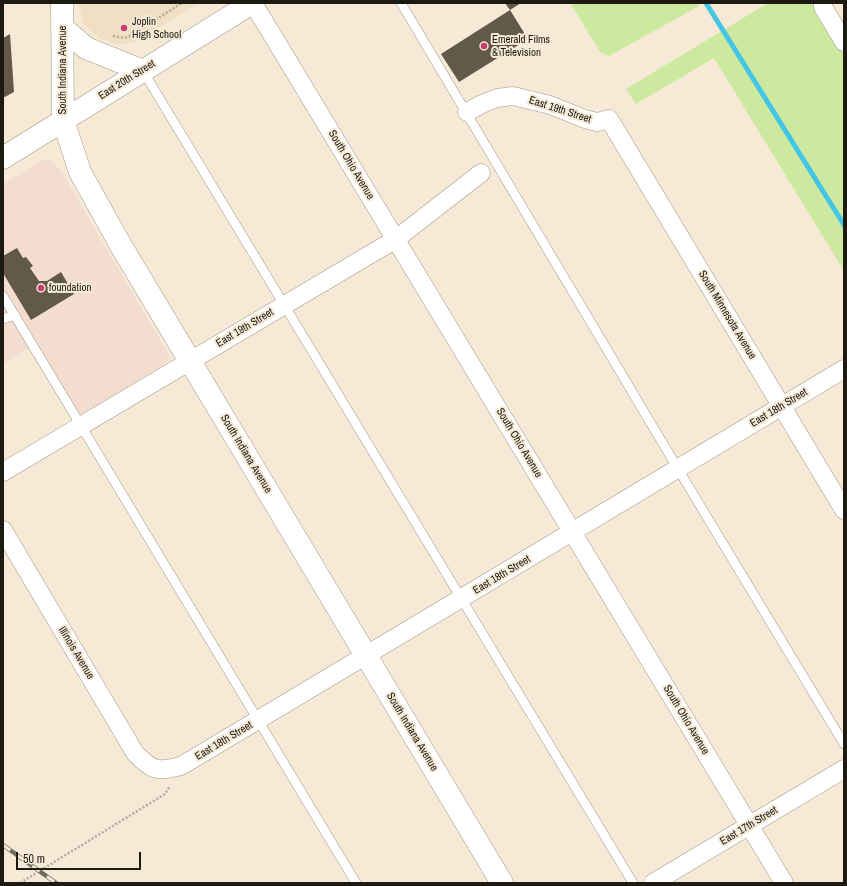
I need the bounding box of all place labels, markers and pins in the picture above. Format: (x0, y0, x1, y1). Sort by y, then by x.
place label: Joplin High School (132, 15, 181, 41)
marker: Joplin High School (119, 23, 129, 33)
place label: Emerald Films & Television (492, 33, 550, 59)
marker: Emerald Films & Television (479, 41, 489, 51)
place label: foundation (49, 281, 92, 295)
marker: foundation (36, 283, 46, 293)

